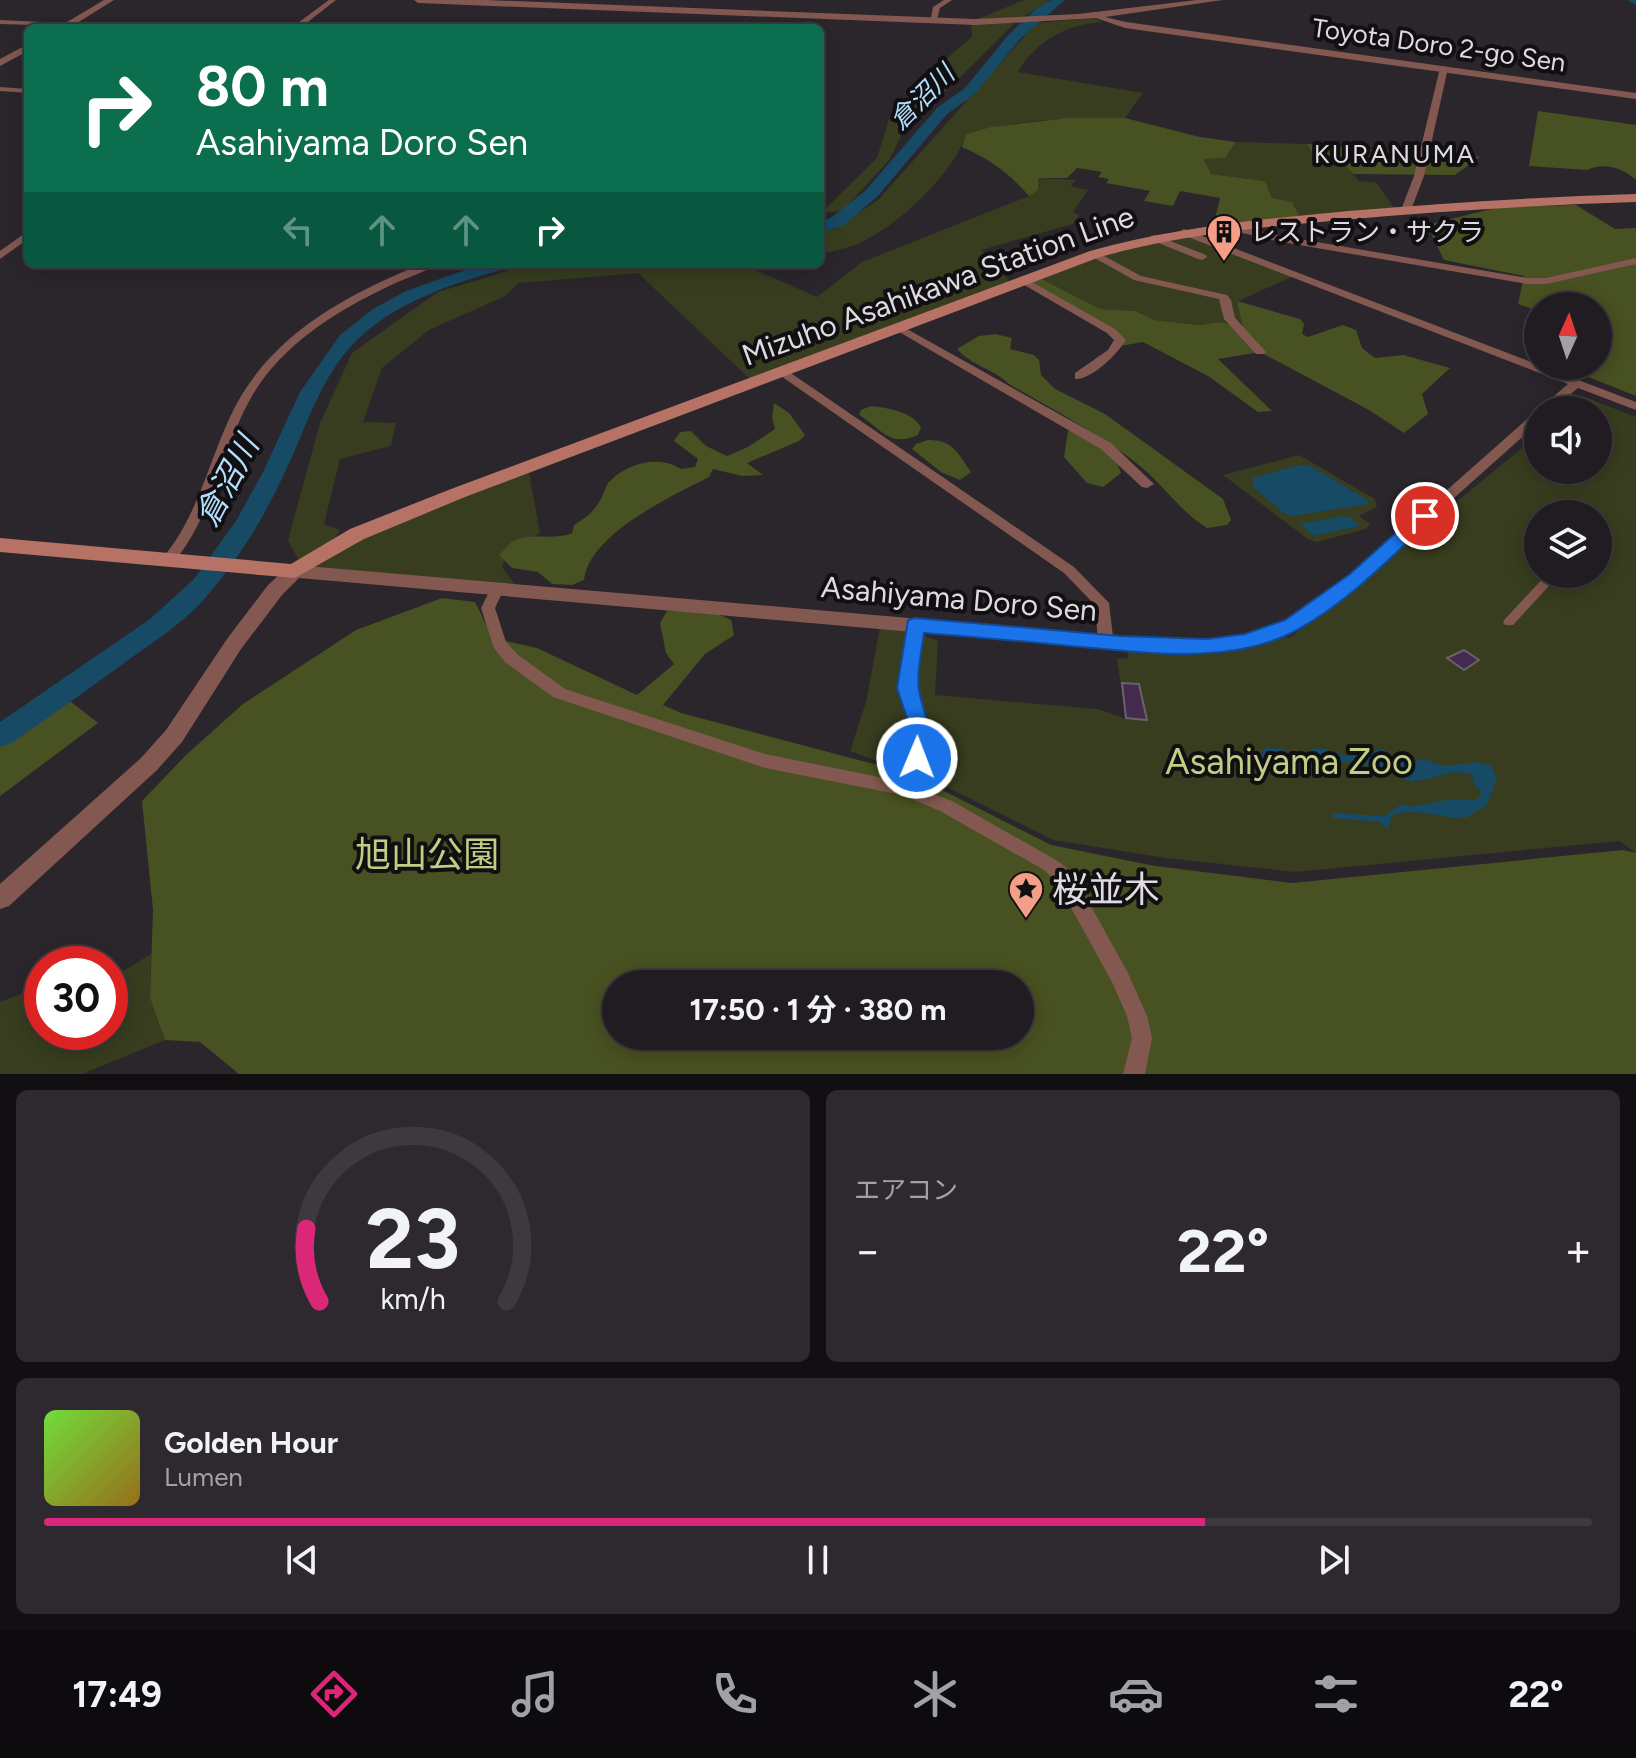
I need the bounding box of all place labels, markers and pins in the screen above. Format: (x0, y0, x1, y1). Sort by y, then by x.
building icon: レストラン・サクラ (1205, 213, 1243, 263)
place label: レストラン・サクラ (1250, 216, 1484, 248)
pin (1391, 482, 1459, 550)
place label: 桜並木 (1052, 868, 1160, 911)
place icon: 桜並木 (1007, 870, 1045, 920)

